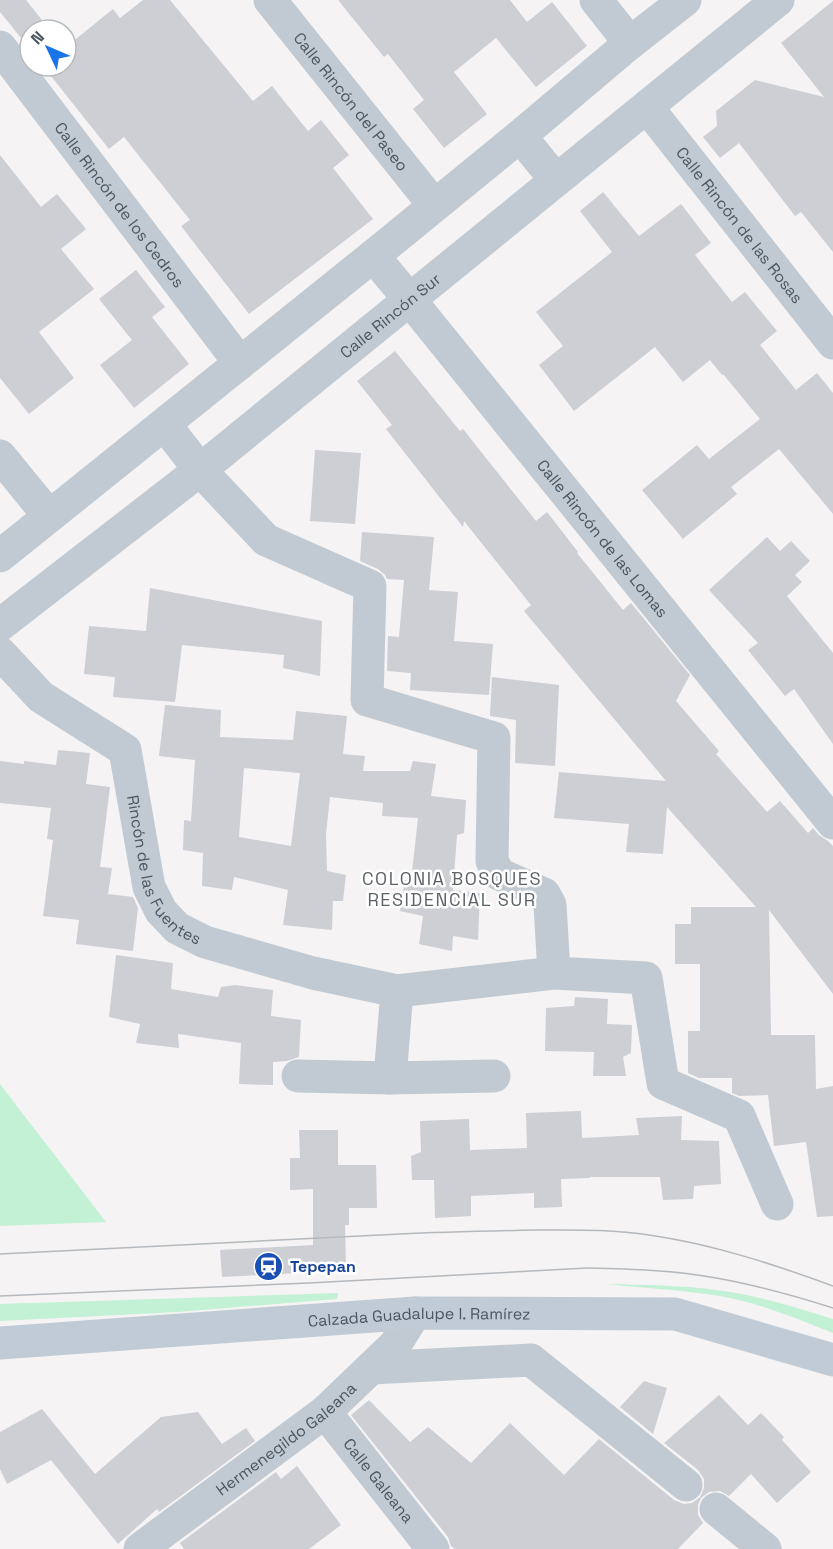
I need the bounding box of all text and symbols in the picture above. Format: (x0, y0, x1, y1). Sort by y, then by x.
north arrow (18, 18, 78, 78)
text: N (26, 27, 49, 49)
street label: Calle Rincón del Paseo (289, 28, 413, 175)
street label: Calle Rincón de los Cedros (50, 118, 189, 292)
street label: Calle Rincón de las Rosas (672, 142, 808, 307)
street label: Calle Rincón Sur (335, 268, 445, 363)
street label: Calle Rincón de las Lomas (532, 455, 673, 622)
street label: Rincón de las Fuentes (123, 793, 205, 949)
district label: COLONIA BOSQUES RESIDENCIAL SUR (362, 867, 542, 911)
station icon: Tepepan (253, 1250, 285, 1282)
place label: Tepepan (290, 1256, 356, 1277)
street label: Calzada Guadalupe I. Ramírez (307, 1302, 530, 1331)
street label: Hermenegildo Galeana (212, 1377, 360, 1500)
street label: Calle Galeana (339, 1434, 419, 1527)

